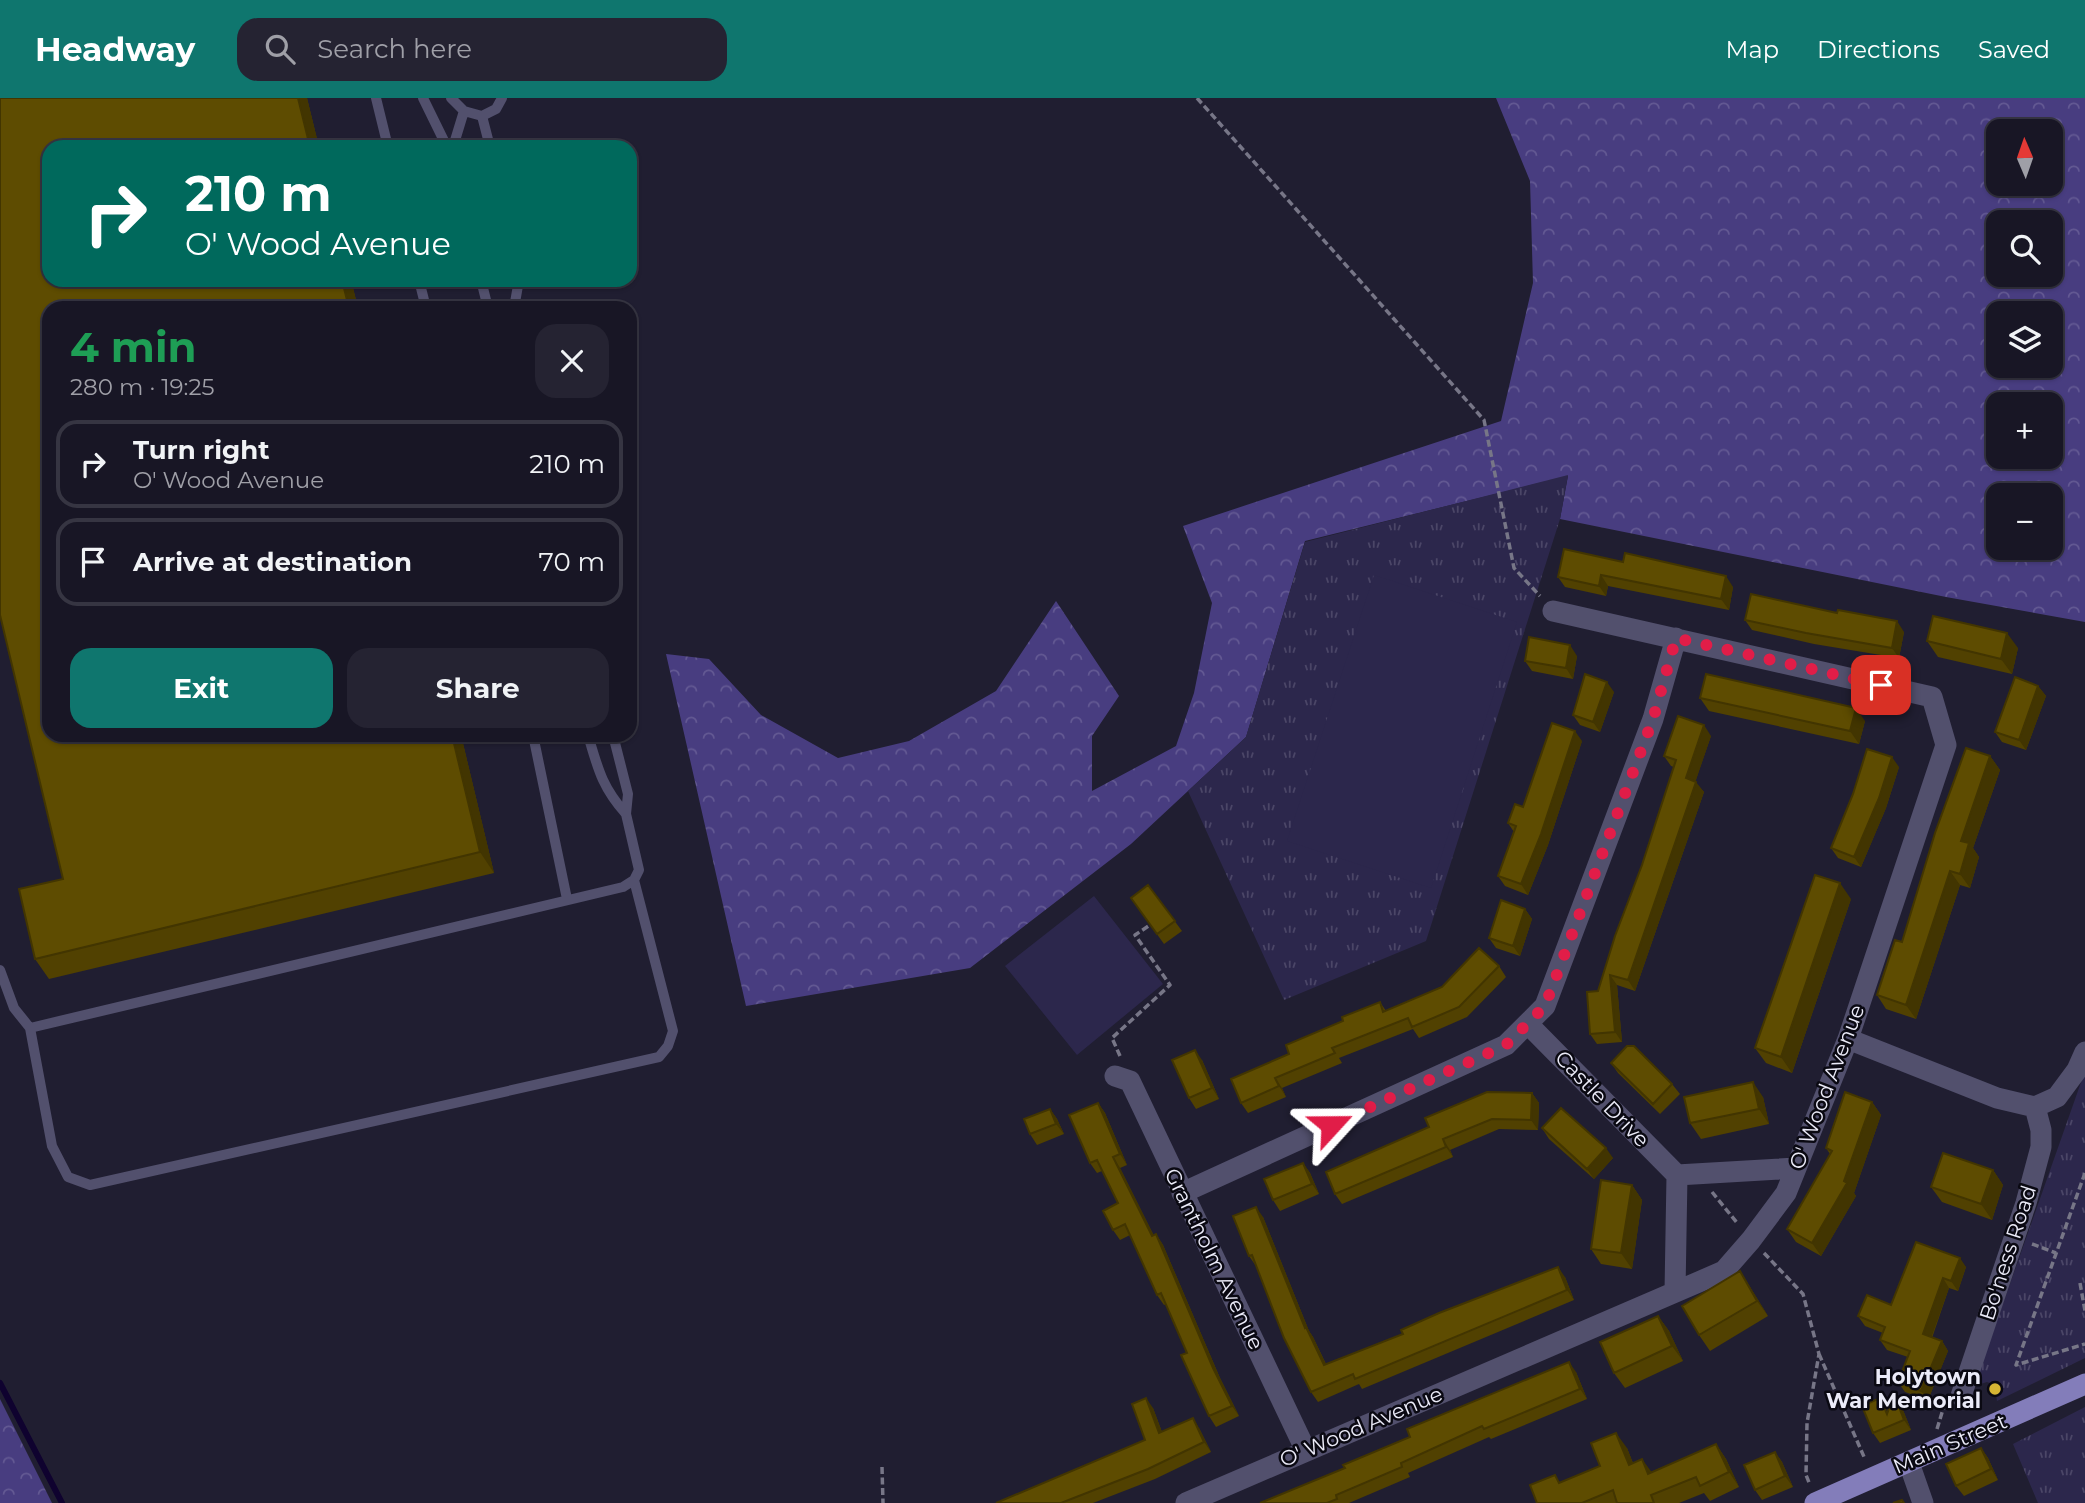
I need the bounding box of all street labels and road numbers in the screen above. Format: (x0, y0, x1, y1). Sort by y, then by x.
street label: O' Wood Avenue (1784, 1001, 1869, 1173)
street label: Castle Drive (1550, 1045, 1655, 1152)
street label: Grantholm Avenue (1160, 1164, 1269, 1354)
street label: Bo'ness Road (1974, 1182, 2041, 1324)
street label: O' Wood Avenue (1276, 1381, 1446, 1472)
street label: Main Street (1889, 1408, 2011, 1479)

